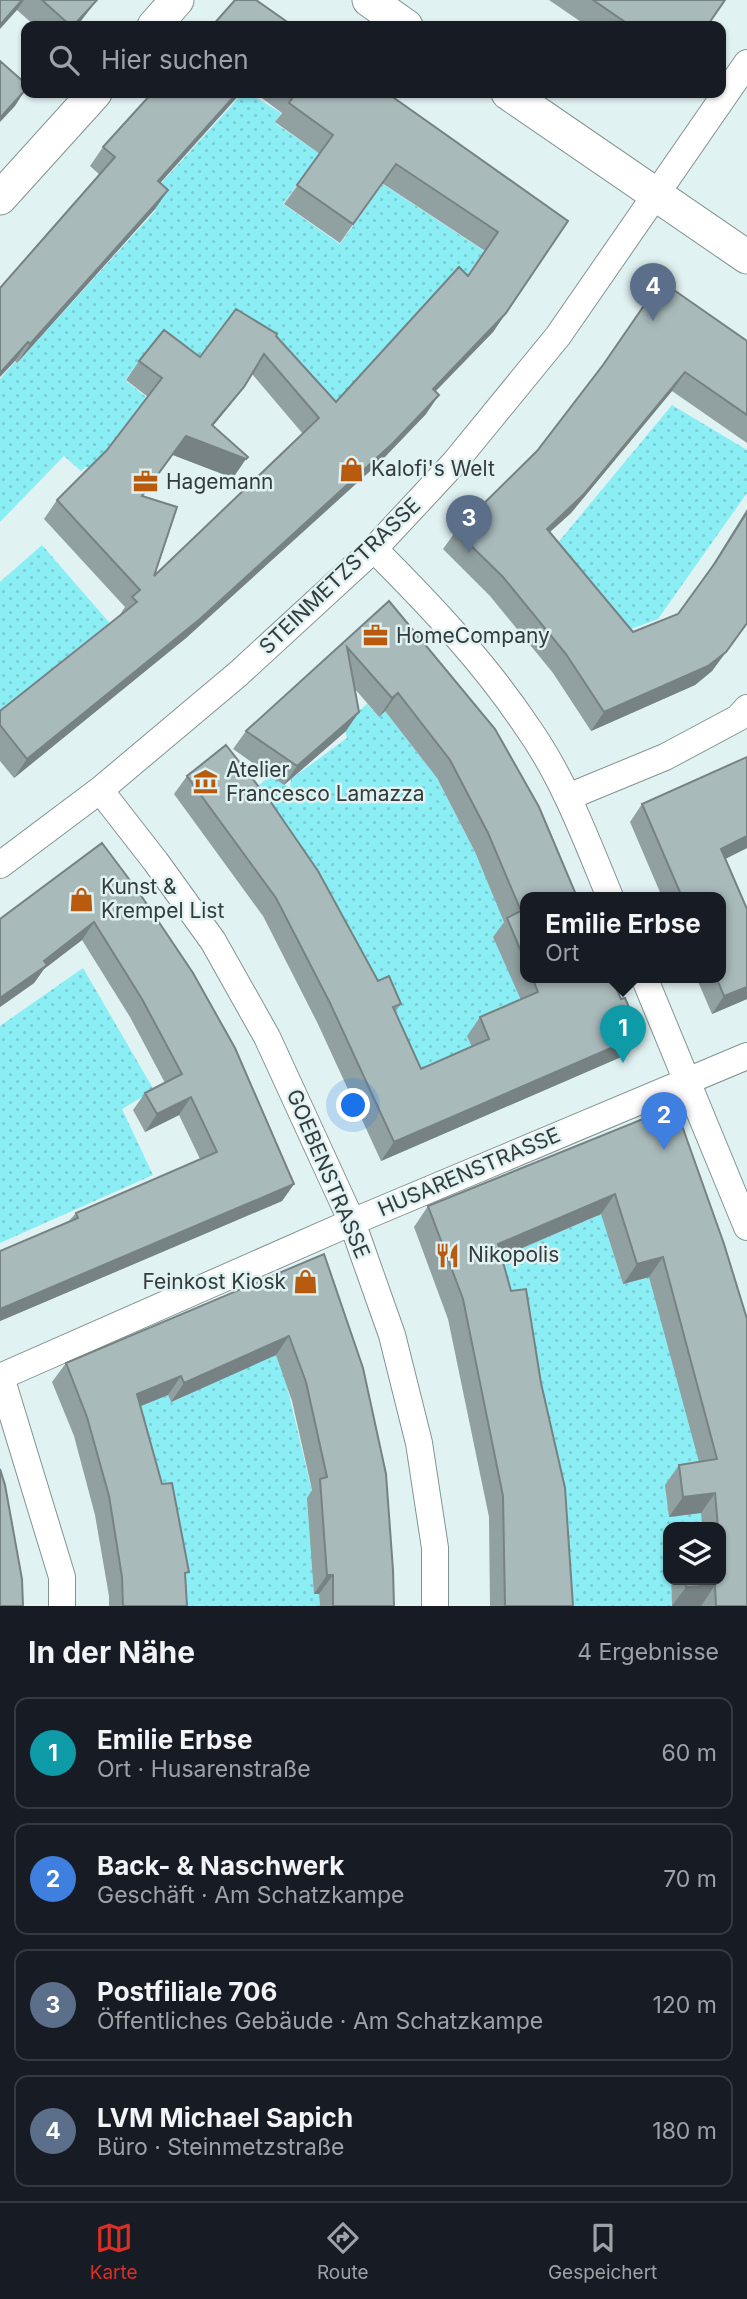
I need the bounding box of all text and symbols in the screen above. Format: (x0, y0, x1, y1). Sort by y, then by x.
search box (21, 21, 726, 98)
icon: search (45, 41, 83, 79)
text: Hier suchen (101, 44, 249, 75)
pin: 4 (630, 263, 676, 321)
shop icon: Kalofi's Welt (337, 455, 365, 483)
place label: Kalofi's Welt (371, 456, 495, 481)
office icon: Hagemann (132, 468, 160, 496)
place label: Hagemann (166, 469, 274, 494)
street label: STEINMETZSTRASSE (254, 492, 425, 659)
pin: 3 (446, 495, 492, 553)
office icon: HomeCompany (362, 622, 390, 650)
place label: HomeCompany (396, 623, 550, 648)
place label: Atelier Francesco Lamazza (226, 757, 425, 806)
museum icon: Atelier Francesco Lamazza (192, 768, 220, 796)
place label: Kunst & Krempel List (101, 874, 224, 923)
shop icon: Kunst & Krempel List (67, 885, 95, 913)
popup (520, 892, 726, 983)
text: Emilie Erbse (545, 908, 701, 939)
text: Ort (545, 939, 579, 967)
pin: 1 (600, 1005, 646, 1063)
street label: GOEBENSTRASSE (282, 1086, 375, 1262)
your location (336, 1088, 370, 1122)
pin: 2 (641, 1092, 687, 1150)
street label: HUSARENSTRASSE (374, 1122, 564, 1221)
restaurant icon: Nikopolis (434, 1241, 462, 1269)
place label: Nikopolis (468, 1242, 559, 1267)
shop icon: Feinkost Kiosk (292, 1268, 320, 1296)
place label: Feinkost Kiosk (142, 1269, 286, 1294)
map controls (663, 1522, 726, 1585)
button: layers (663, 1522, 726, 1585)
text: In der Nähe (28, 1634, 195, 1670)
text: 4 Ergebnisse (577, 1638, 719, 1666)
text: Emilie Erbse (97, 1724, 253, 1755)
text: 1 (48, 1739, 58, 1767)
text: 60 m (662, 1739, 717, 1767)
text: Ort · Husarenstraße (97, 1755, 311, 1783)
text: Back- & Naschwerk (97, 1850, 344, 1881)
text: 2 (46, 1865, 60, 1893)
text: 70 m (663, 1865, 717, 1893)
text: Geschäft · Am Schatzkampe (97, 1881, 404, 1909)
text: Postfiliale 706 (97, 1976, 277, 2007)
text: 3 (46, 1991, 60, 2019)
text: 120 m (652, 1991, 717, 2019)
text: Öffentliches Gebäude · Am Schatzkampe (97, 2007, 543, 2035)
text: LVM Michael Sapich (97, 2102, 353, 2133)
text: 4 (45, 2117, 61, 2145)
text: 180 m (652, 2117, 717, 2145)
text: Büro · Steinmetzstraße (97, 2133, 345, 2161)
tab: Karte (90, 2219, 138, 2284)
tab: Route (317, 2219, 369, 2284)
tab: Gespeichert (548, 2219, 657, 2284)

